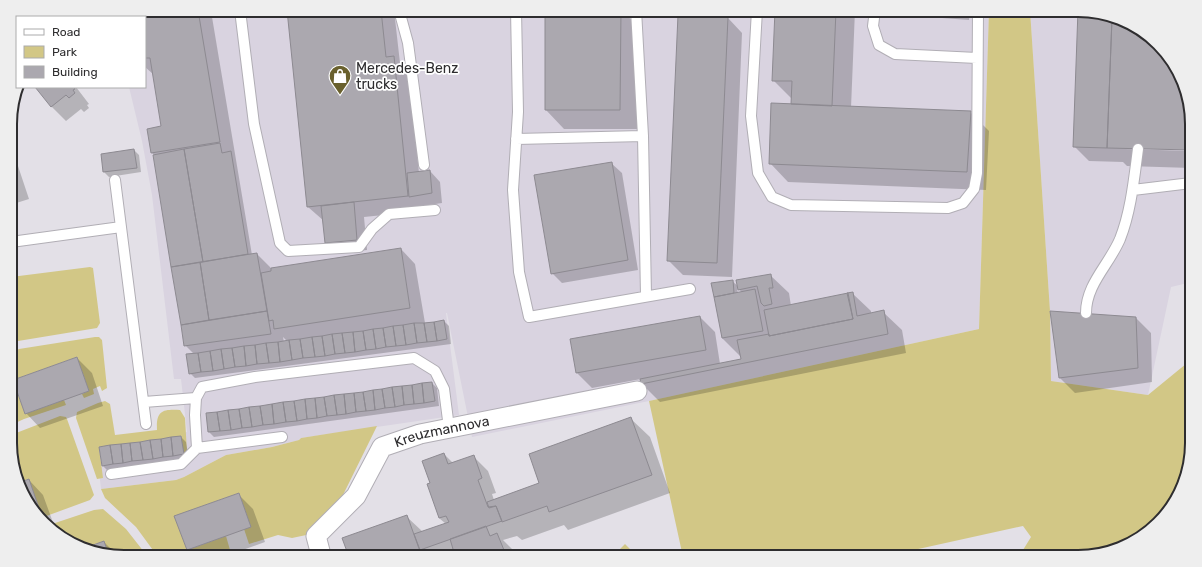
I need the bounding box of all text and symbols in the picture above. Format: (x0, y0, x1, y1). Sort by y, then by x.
legend (16, 16, 146, 88)
text: Road (52, 25, 80, 39)
text: Park (52, 45, 78, 59)
place label: Mercedes-Benz trucks (356, 60, 458, 93)
shop icon: Mercedes-Benz trucks (327, 63, 353, 96)
text: Building (52, 65, 98, 79)
street label: Kreuzmannova (392, 412, 491, 451)

